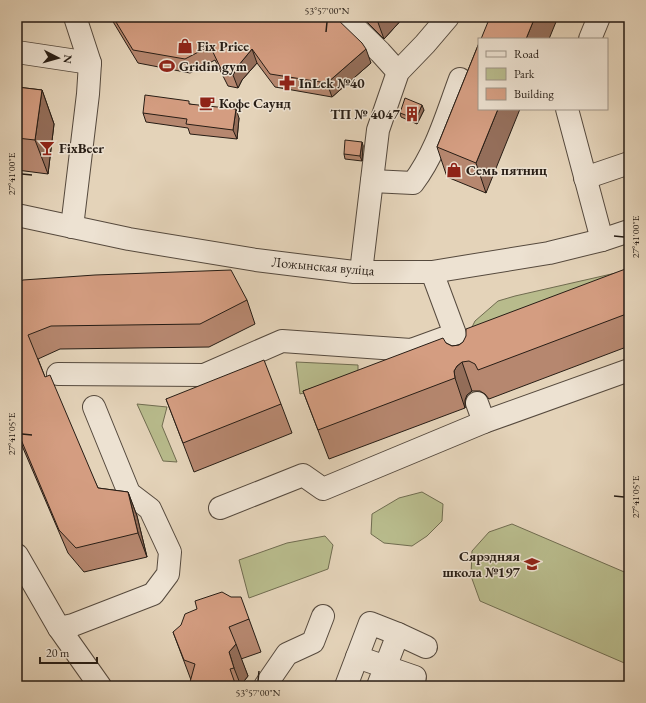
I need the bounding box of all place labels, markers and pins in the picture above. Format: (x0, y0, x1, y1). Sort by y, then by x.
shop icon: Fix Price (176, 37, 194, 55)
place label: Fix Price (197, 37, 249, 55)
sports icon: Gridin gym (158, 57, 176, 75)
place label: Gridin gym (179, 57, 248, 75)
pharmacy icon: InLek №40 (278, 74, 296, 92)
place label: InLek №40 (299, 74, 365, 92)
cafe icon: Кофе Саунд (198, 94, 216, 112)
place label: Кофе Саунд (219, 94, 292, 112)
place label: ТП № 4047 (330, 105, 401, 123)
building icon: ТП № 4047 (403, 105, 421, 123)
bar icon: FixBeer (38, 139, 56, 157)
place label: FixBeer (59, 139, 104, 157)
shop icon: Семь пятниц (445, 161, 463, 179)
place label: Семь пятниц (466, 161, 547, 179)
place label: Сярэдняя школа №197 (442, 547, 521, 581)
school or university icon: Сярэдняя школа №197 (523, 555, 541, 573)

